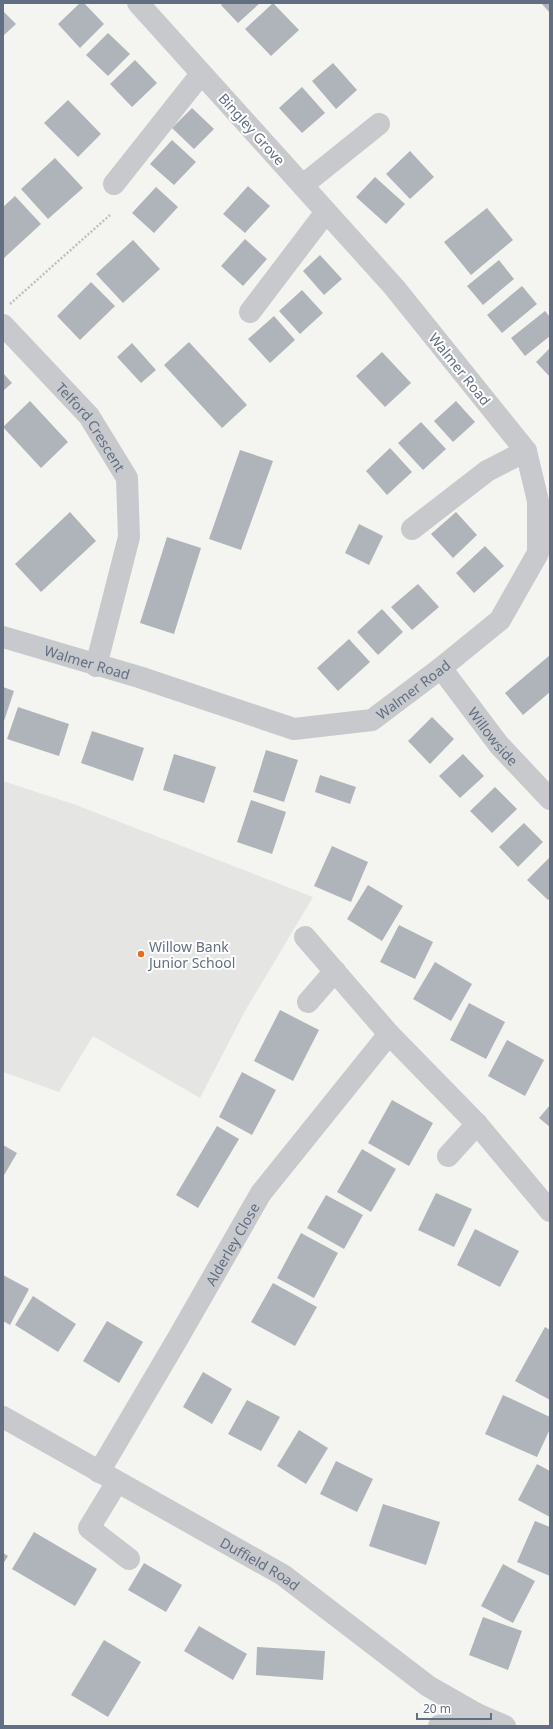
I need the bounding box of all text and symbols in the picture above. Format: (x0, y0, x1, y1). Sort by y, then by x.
street label: Bingley Grove (215, 89, 290, 169)
street label: Walmer Road (425, 329, 495, 409)
street label: Telford Crescent (52, 378, 130, 475)
street label: Walmer Road (42, 640, 132, 683)
street label: Walmer Road (372, 655, 454, 723)
street label: Willowside (464, 703, 523, 769)
place label: Willow Bank Junior School (147, 937, 235, 972)
marker: Willow Bank Junior School (136, 949, 146, 959)
street label: Alderley Close (201, 1199, 263, 1289)
street label: Duffield Road (217, 1532, 304, 1594)
scale bar (417, 1695, 491, 1721)
text: 20 m (423, 1700, 451, 1717)

